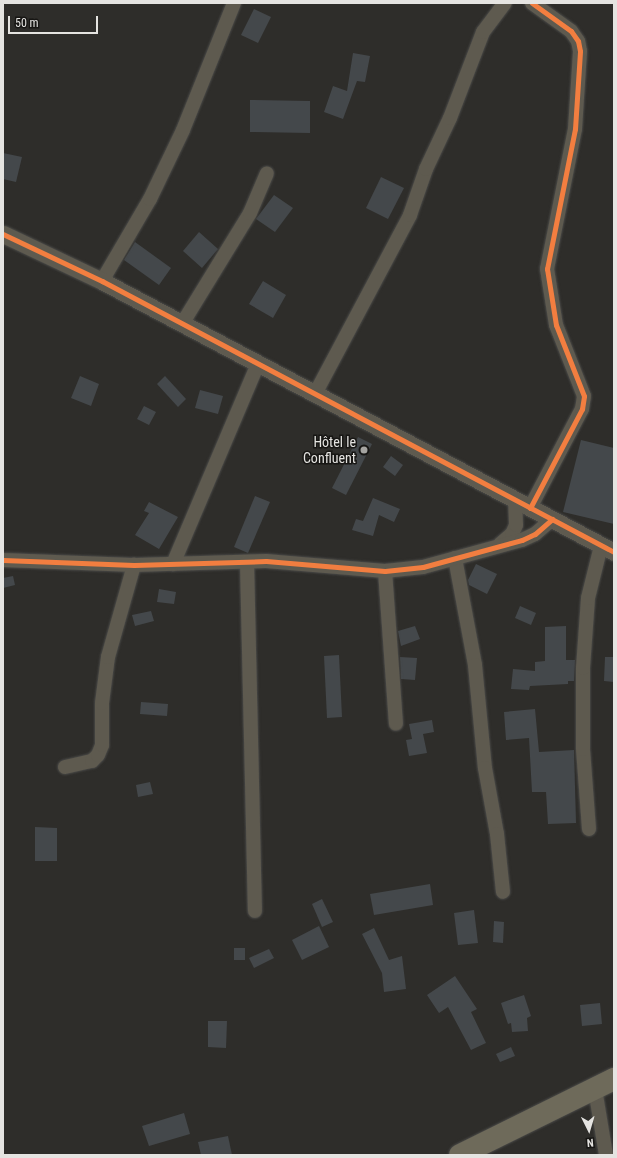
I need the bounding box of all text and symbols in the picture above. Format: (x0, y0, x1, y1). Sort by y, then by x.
scale bar (10, 8, 100, 34)
text: 50 m (15, 16, 39, 30)
place label: Hôtel le Confluent (303, 434, 356, 466)
marker: Hôtel le Confluent (359, 445, 369, 455)
north arrow (569, 1110, 609, 1150)
text: N (586, 1136, 594, 1149)

